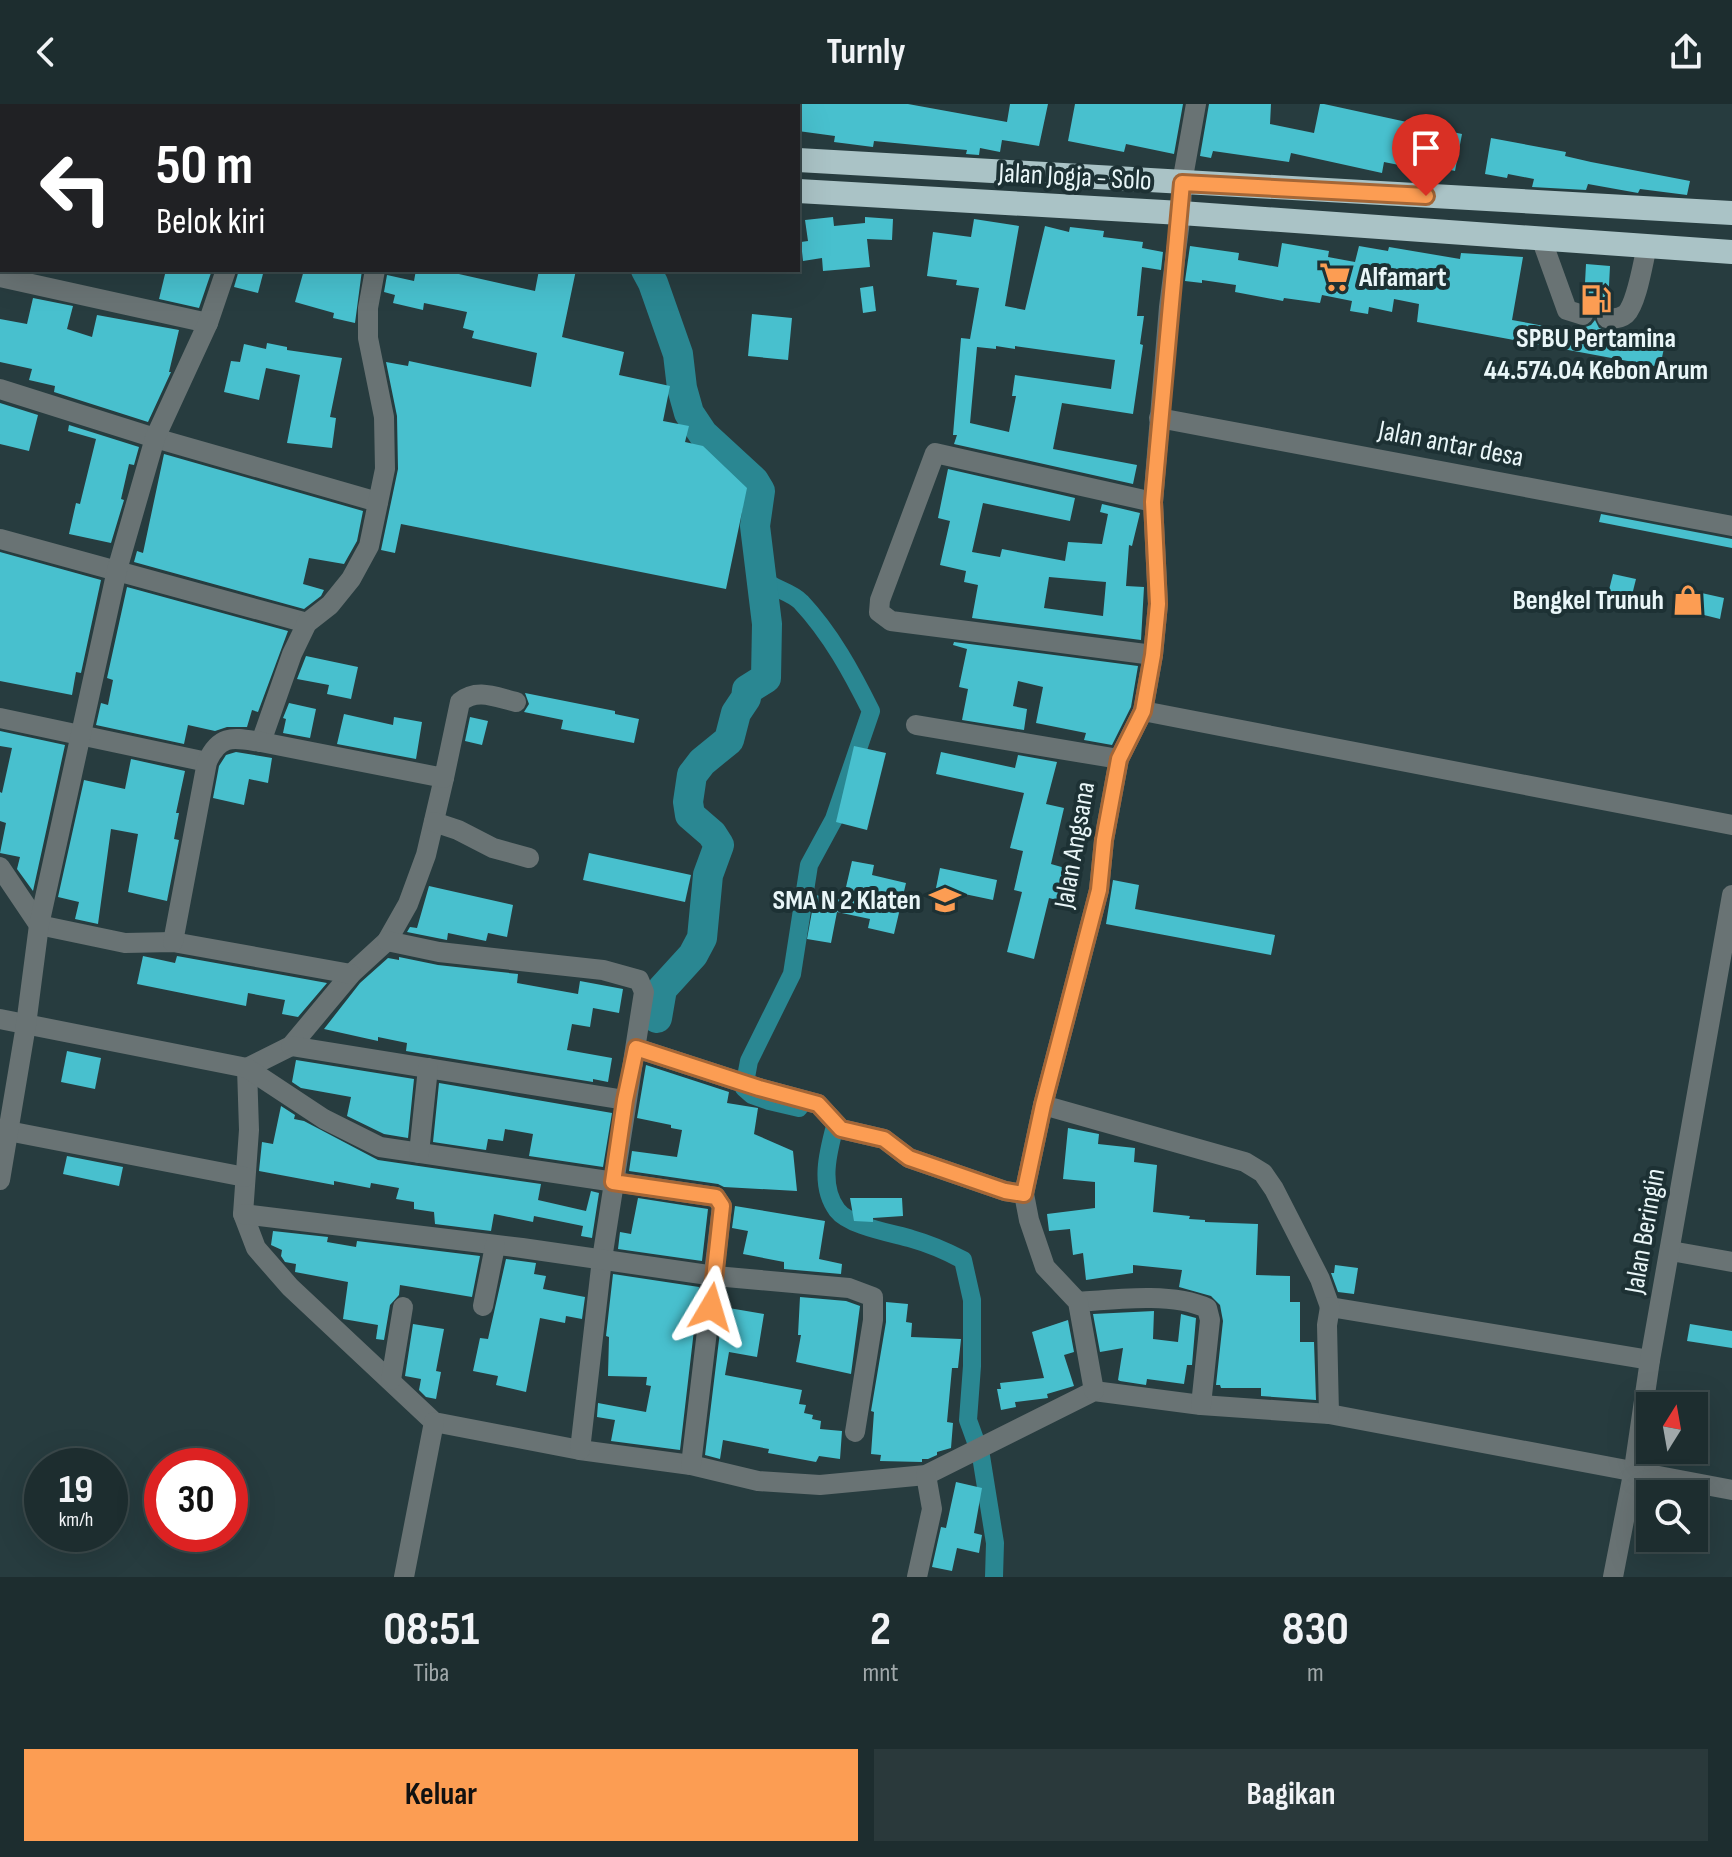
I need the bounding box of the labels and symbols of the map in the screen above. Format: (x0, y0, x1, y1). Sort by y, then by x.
pin (1392, 114, 1460, 196)
street label: Jalan Jogja - Solo (997, 156, 1152, 197)
supermarket icon: Alfamart (1318, 260, 1352, 294)
place label: Alfamart (1358, 261, 1447, 294)
fuel station icon: SPBU Pertamina 44.574.04 Kebon Arum (1579, 283, 1613, 317)
place label: SPBU Pertamina 44.574.04 Kebon Arum (1484, 322, 1708, 387)
street label: Jalan antar desa (1375, 414, 1526, 474)
shop icon: Bengkel Trunuh (1671, 583, 1705, 617)
place label: Bengkel Trunuh (1513, 584, 1664, 617)
street label: Jalan Angsana (1047, 779, 1102, 912)
school or university icon: SMA N 2 Klaten (928, 883, 962, 917)
place label: SMA N 2 Klaten (773, 884, 921, 917)
street label: Jalan Beringin (1618, 1166, 1672, 1297)
position arrow (669, 1265, 753, 1349)
north arrow (1636, 1392, 1708, 1464)
speed limit sign: 30 (144, 1448, 248, 1552)

